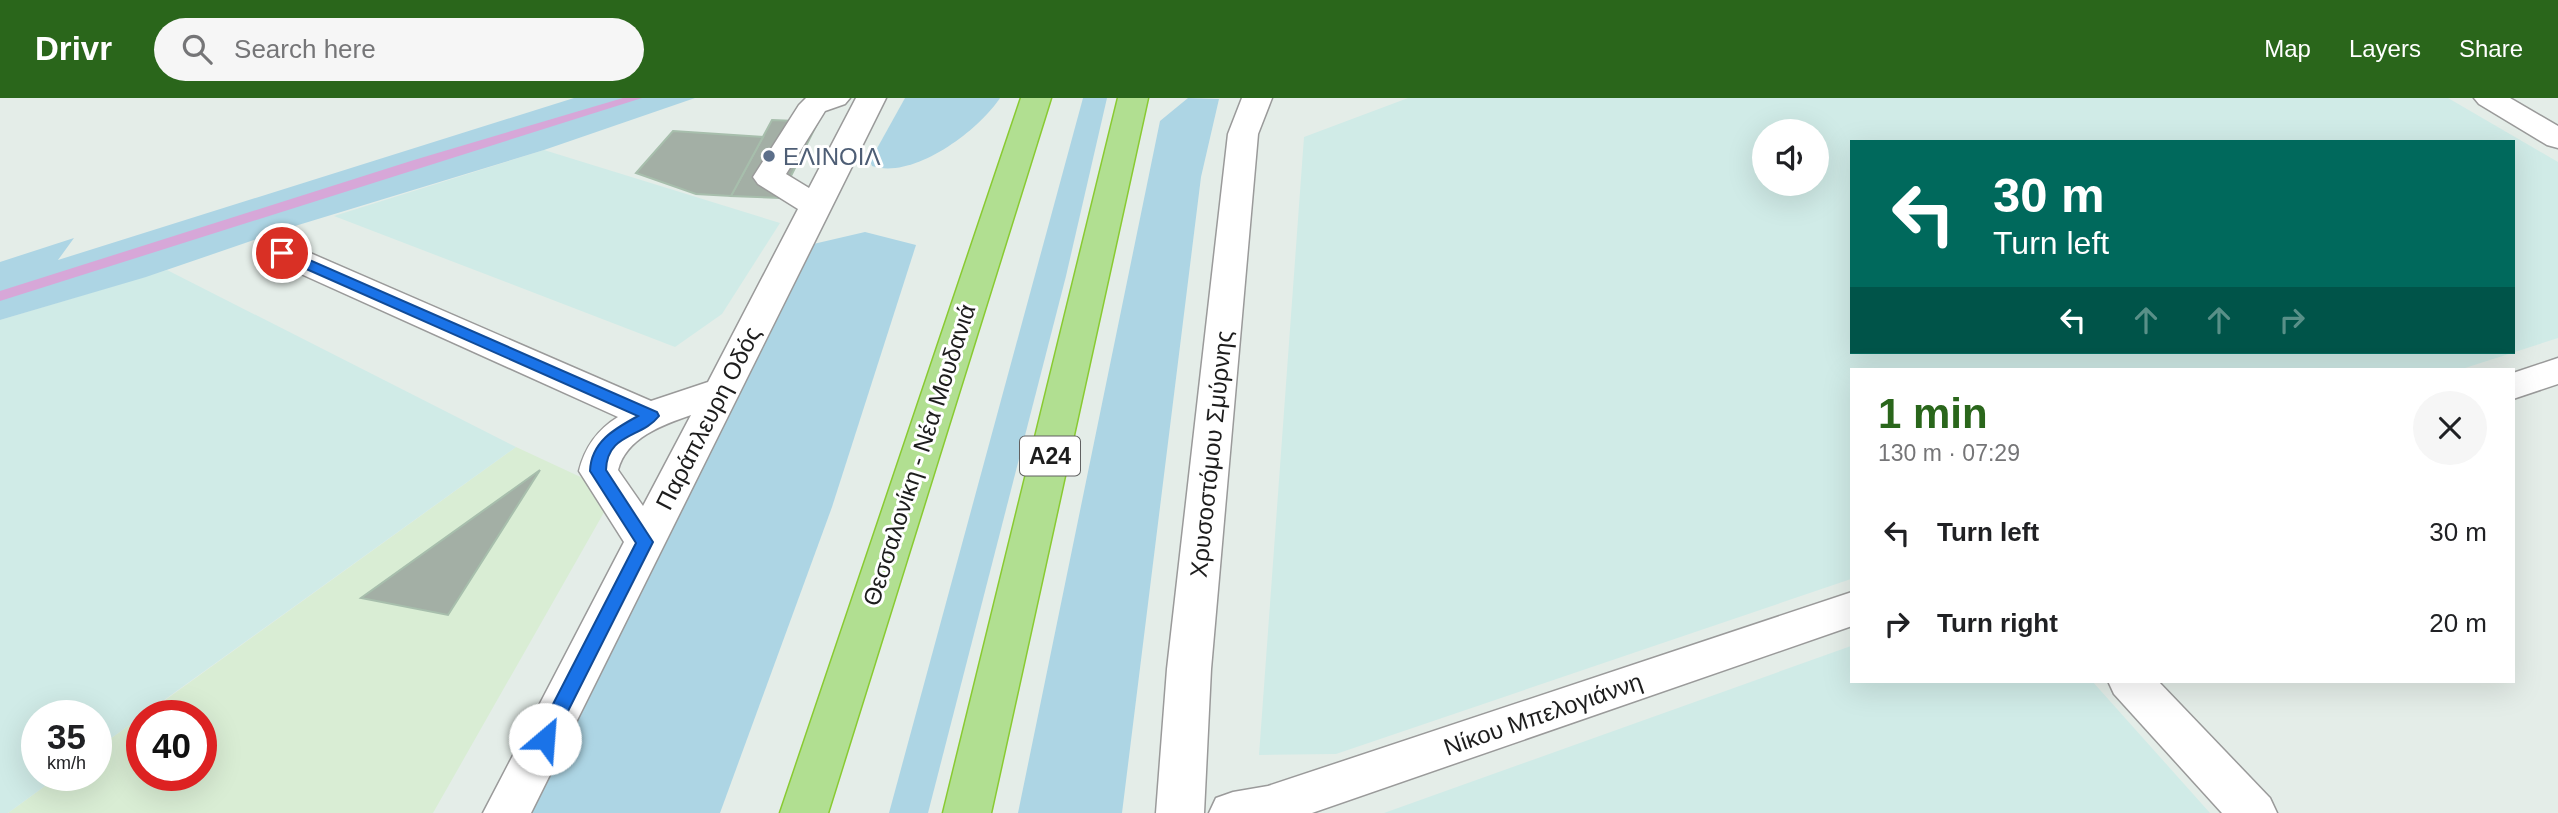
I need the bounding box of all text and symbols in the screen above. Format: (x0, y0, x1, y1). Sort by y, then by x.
search box (154, 18, 644, 81)
text: Drivr (35, 30, 112, 67)
icon: search (178, 30, 216, 68)
text: Search here (234, 34, 376, 64)
text: Map (2264, 35, 2311, 62)
text: Layers (2349, 35, 2421, 62)
text: Share (2459, 35, 2523, 62)
map controls (1752, 119, 1829, 196)
button: sound (1752, 119, 1829, 196)
place label: ΕΛΙΝΟΙΛ (783, 143, 880, 170)
marker: ΕΛΙΝΟΙΛ (761, 148, 777, 164)
icon: left (1878, 168, 1969, 259)
text: 30 m (1993, 168, 2105, 222)
pin (252, 223, 312, 283)
text: Turn left (1993, 225, 2109, 261)
icon: arrive (263, 234, 301, 272)
street label: Θεσσαλονίκη - Νέα Μουδανιά (857, 301, 981, 609)
icon: left (2054, 301, 2092, 339)
icon: ahead (2127, 301, 2165, 339)
icon: ahead (2200, 301, 2238, 339)
icon: right (2273, 301, 2311, 339)
street label: Παράπλευρη Οδός (650, 322, 766, 514)
street label: Χρυσοστόμου Σμύρνης (1185, 329, 1237, 579)
text: 1 min (1878, 390, 1988, 437)
button: close (2413, 391, 2487, 465)
road number: Α24 (1020, 436, 1080, 476)
text: 130 m · 07:29 (1878, 440, 2020, 466)
icon: left (1878, 514, 1916, 552)
text: Turn left (1937, 517, 2039, 547)
text: 30 m (2429, 517, 2487, 547)
icon: right (1878, 605, 1916, 643)
text: Turn right (1937, 608, 2058, 638)
text: 20 m (2429, 608, 2487, 638)
street label: Νίκου Μπελογιάννη (1440, 667, 1646, 761)
speed limit sign: 40 (126, 700, 217, 791)
position arrow (508, 702, 582, 776)
text: 35 (47, 717, 86, 756)
text: km/h (47, 753, 86, 773)

